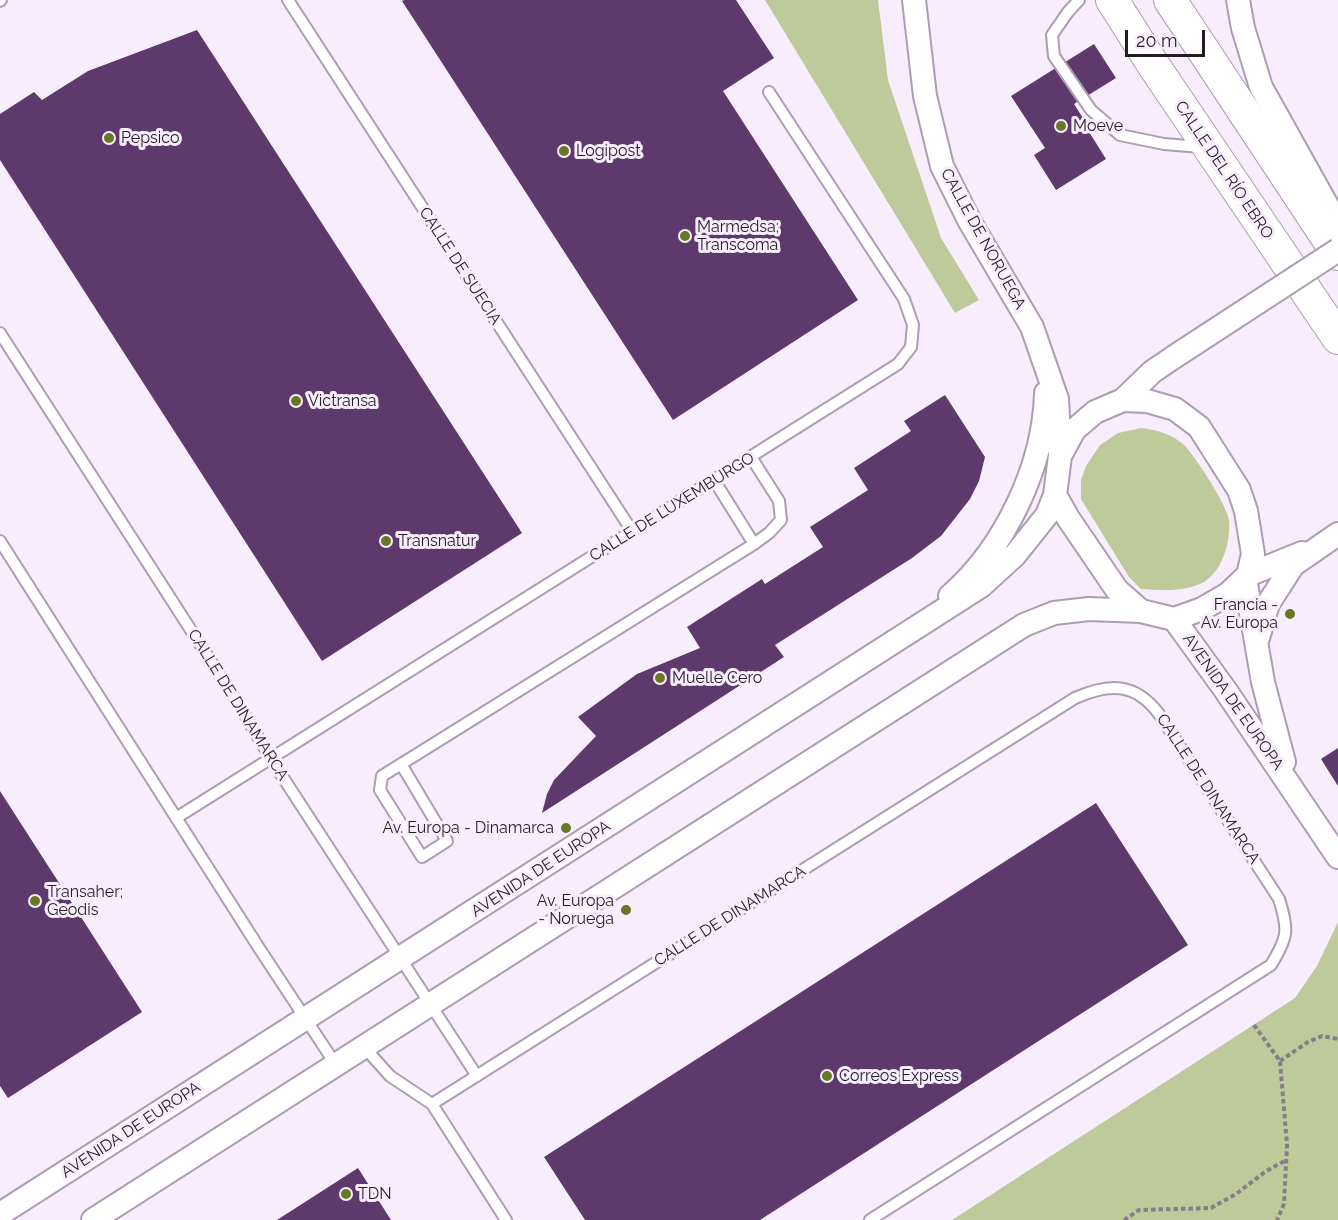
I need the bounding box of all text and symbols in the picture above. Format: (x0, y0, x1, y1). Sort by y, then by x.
scale bar (1128, 18, 1208, 56)
text: 20 m (1136, 30, 1178, 51)
street label: CALLE DEL RÍO EBRO (1171, 97, 1277, 243)
place label: Moeve (1073, 116, 1123, 136)
marker: Moeve (1054, 119, 1068, 133)
place label: Pepsico (121, 128, 180, 148)
marker: Pepsico (102, 131, 116, 145)
place label: Logipost (576, 141, 641, 161)
marker: Logipost (557, 144, 571, 158)
street label: CALLE DE NORUEGA (936, 165, 1030, 313)
street label: CALLE DE SUECIA (415, 204, 505, 328)
place label: Marmedsa; Transcoma (697, 217, 779, 255)
marker: Marmedsa; Transcoma (678, 229, 692, 243)
place label: Victransa (308, 391, 377, 411)
marker: Victransa (289, 394, 303, 408)
street label: CALLE DE LUXEMBURGO (586, 448, 758, 566)
place label: Transnatur (398, 531, 476, 551)
marker: Transnatur (379, 534, 393, 548)
place label: Francia - Av. Europa (1201, 595, 1278, 633)
marker: Francia - Av. Europa (1283, 607, 1297, 621)
street label: CALLE DE DINAMARCA (184, 626, 292, 784)
street label: AVENIDA DE EUROPA (1179, 630, 1287, 774)
place label: Muelle Cero (672, 668, 762, 688)
marker: Muelle Cero (653, 671, 667, 685)
street label: CALLE DE DINAMARCA (1152, 710, 1264, 868)
street label: AVENIDA DE EUROPA (468, 817, 614, 921)
place label: Av. Europa - Dinamarca (382, 818, 554, 838)
marker: Av. Europa - Dinamarca (559, 821, 573, 835)
street label: CALLE DE DINAMARCA (651, 862, 809, 970)
place label: Transaher; Geodis (47, 882, 123, 920)
place label: Av. Europa - Noruega (537, 891, 614, 929)
marker: Transaher; Geodis (28, 894, 42, 908)
marker: Av. Europa - Noruega (619, 903, 633, 917)
place label: Correos Express (839, 1066, 959, 1086)
marker: Correos Express (820, 1069, 834, 1083)
street label: AVENIDA DE EUROPA (58, 1078, 204, 1182)
place label: TDN (358, 1184, 392, 1204)
marker: TDN (339, 1187, 353, 1201)

